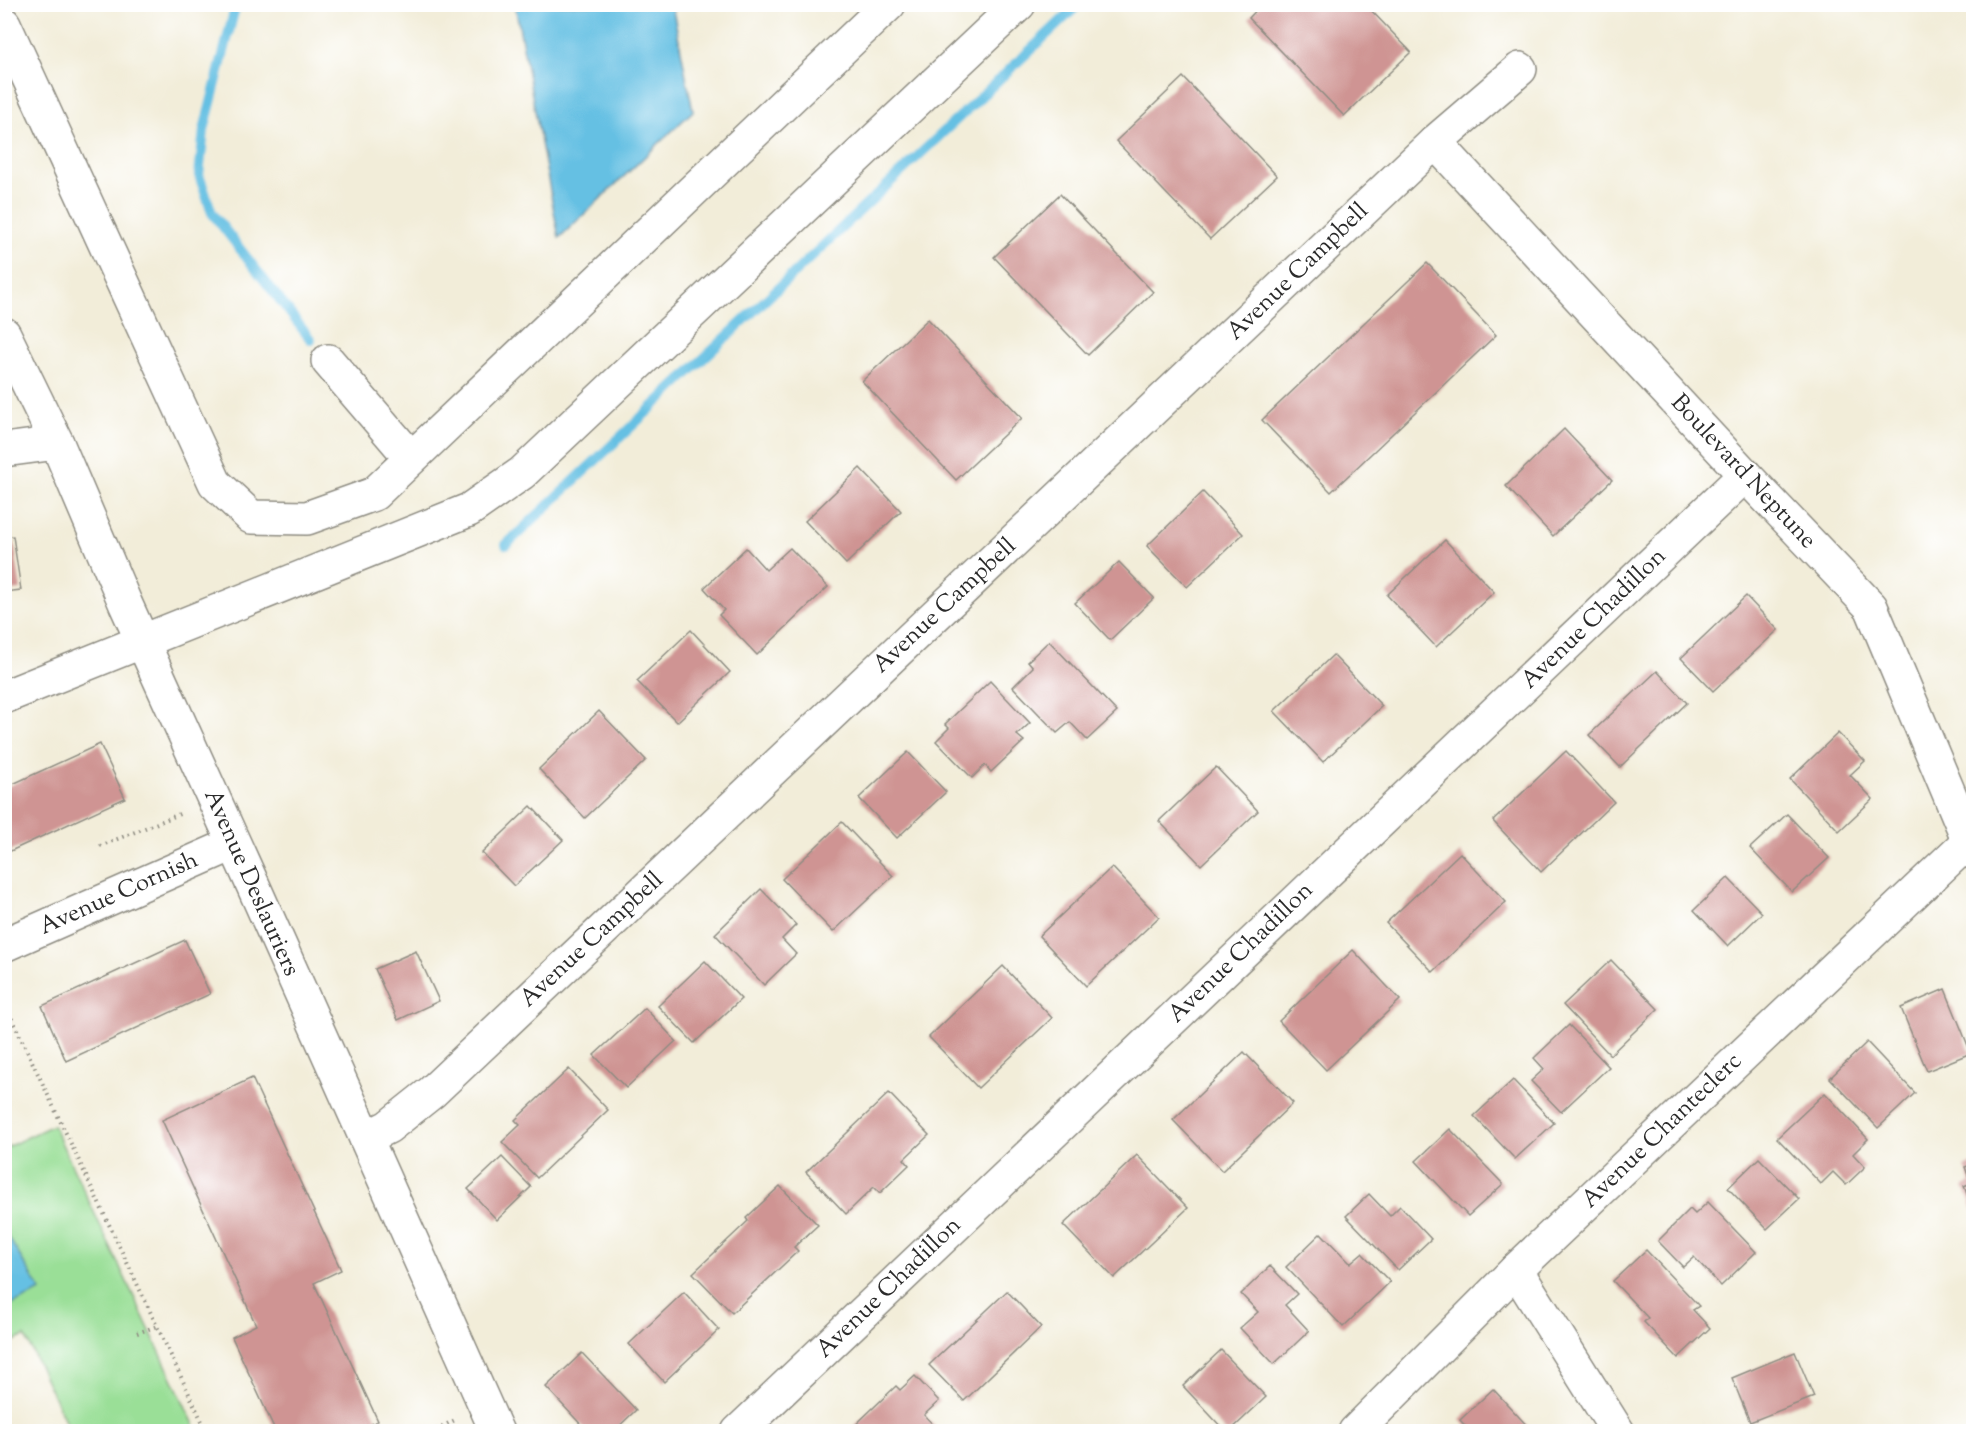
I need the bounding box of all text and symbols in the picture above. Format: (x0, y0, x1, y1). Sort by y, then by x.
street label: Avenue Campbell (1219, 195, 1377, 349)
street label: Boulevard Neptune (1662, 387, 1824, 557)
street label: Avenue Campbell (866, 530, 1025, 682)
street label: Avenue Chadillon (1514, 541, 1674, 697)
street label: Avenue Deslauriers (194, 784, 308, 982)
street label: Avenue Cornish (34, 844, 204, 944)
street label: Avenue Campbell (513, 864, 672, 1016)
street label: Avenue Chadillon (1161, 875, 1321, 1031)
street label: Avenue Chanteclerc (1574, 1045, 1750, 1217)
street label: Avenue Chadillon (809, 1210, 969, 1366)

